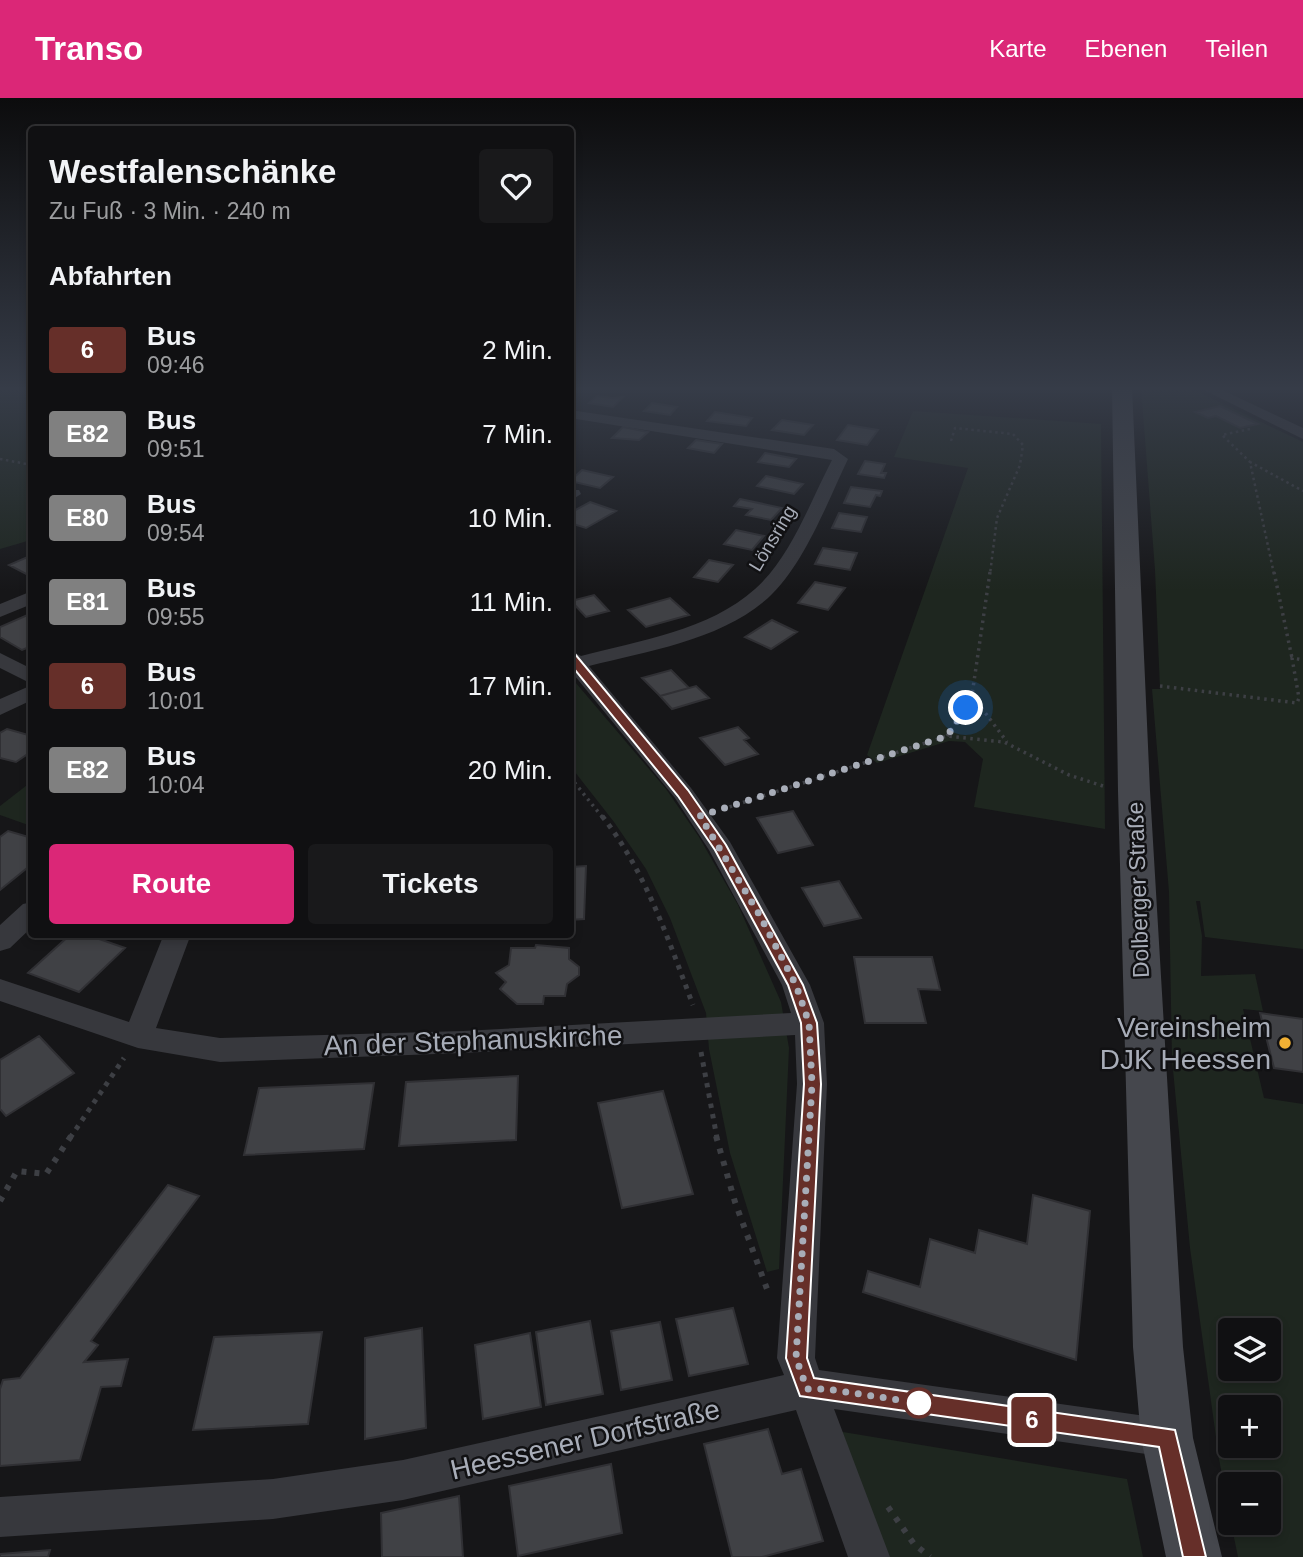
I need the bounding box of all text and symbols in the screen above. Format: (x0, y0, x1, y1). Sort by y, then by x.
text: Transo (35, 30, 143, 67)
text: Karte (989, 35, 1047, 62)
text: Ebenen (1085, 35, 1167, 62)
text: Teilen (1205, 35, 1268, 62)
button: heart (479, 149, 553, 223)
text: Westfalenschänke (49, 153, 336, 190)
text: Zu Fuß · 3 Min. · 240 m (49, 198, 291, 224)
text: Abfahrten (49, 261, 172, 291)
text: Bus (147, 321, 196, 351)
text: 2 Min. (482, 335, 553, 365)
text: 6 (81, 336, 94, 363)
text: 09:46 (147, 352, 205, 378)
text: Bus (147, 405, 196, 435)
text: 7 Min. (482, 419, 553, 449)
text: E82 (66, 420, 109, 447)
text: 09:51 (147, 436, 205, 462)
text: Bus (147, 489, 196, 519)
street label: Lönsring (745, 502, 800, 575)
text: 10 Min. (468, 503, 553, 533)
text: E80 (66, 504, 109, 531)
text: 09:54 (147, 520, 205, 546)
text: Bus (147, 573, 196, 603)
text: 11 Min. (470, 587, 553, 617)
text: E81 (66, 588, 109, 615)
text: 09:55 (147, 604, 205, 630)
text: Bus (147, 657, 196, 687)
text: 17 Min. (468, 671, 553, 701)
text: 6 (81, 672, 94, 699)
text: 10:01 (147, 688, 205, 714)
your location (948, 690, 983, 725)
text: Bus (147, 741, 196, 771)
text: 20 Min. (468, 755, 553, 785)
text: E82 (66, 756, 109, 783)
text: 10:04 (147, 772, 205, 798)
street label: Dolberger Straße (1122, 801, 1154, 979)
button: Route (49, 844, 294, 924)
button: Tickets (308, 844, 553, 924)
place label: Vereinsheim DJK Heessen (1100, 1012, 1271, 1075)
street label: An der Stephanuskirche (323, 1020, 623, 1061)
marker: Vereinsheim DJK Heessen (1277, 1035, 1293, 1051)
map controls (1218, 1318, 1281, 1535)
button: layers (1218, 1318, 1281, 1381)
unlabelled marker (904, 1388, 934, 1418)
street label: Heessener Dorfstraße (447, 1393, 723, 1486)
button: + (1218, 1395, 1281, 1458)
line badge: 6 (1009, 1397, 1055, 1443)
text: 6 (1025, 1406, 1039, 1433)
button: − (1218, 1472, 1281, 1535)

